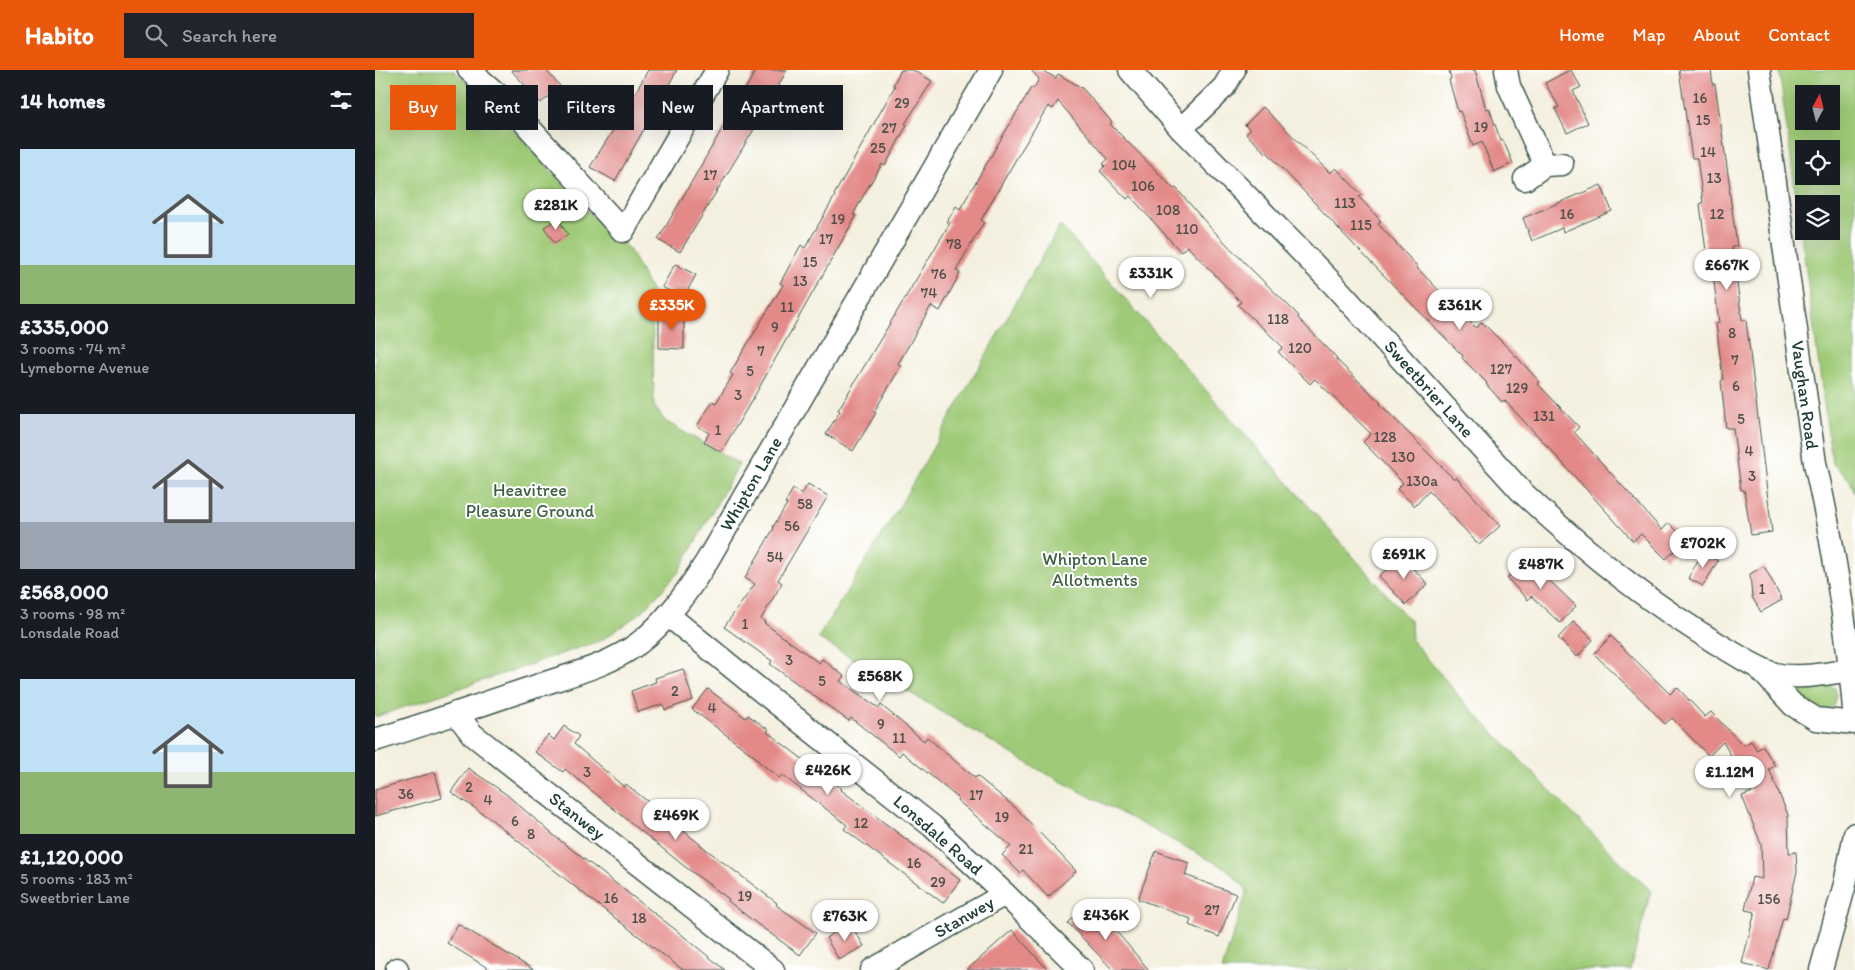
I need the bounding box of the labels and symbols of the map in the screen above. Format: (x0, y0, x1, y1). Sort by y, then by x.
north arrow (1795, 85, 1840, 130)
house number: 16 (1693, 89, 1708, 107)
house number: 29 (894, 94, 910, 112)
house number: 15 (1696, 111, 1711, 129)
house number: 19 (1474, 118, 1489, 136)
house number: 27 (881, 119, 897, 137)
house number: 25 (870, 139, 886, 157)
house number: 14 (1700, 143, 1716, 161)
house number: 104 (1111, 156, 1137, 174)
house number: 17 (703, 166, 718, 184)
house number: 13 (1706, 169, 1722, 187)
house number: 106 (1131, 177, 1155, 195)
pin: £281K (521, 189, 591, 231)
house number: 113 (1334, 194, 1356, 212)
house number: 108 (1156, 201, 1180, 219)
house number: 16 (1560, 205, 1575, 223)
house number: 12 (1710, 205, 1725, 223)
house number: 19 (831, 210, 846, 228)
house number: 115 (1350, 216, 1372, 234)
house number: 110 (1175, 220, 1199, 238)
house number: 17 (819, 230, 834, 248)
house number: 78 (946, 235, 962, 253)
pin: £667K (1692, 248, 1762, 291)
house number: 15 (803, 253, 818, 271)
pin: £331K (1116, 256, 1186, 299)
house number: 76 (931, 265, 947, 283)
house number: 13 (792, 272, 808, 290)
house number: 74 (921, 284, 937, 302)
pin: £335K (637, 288, 707, 331)
pin: £361K (1425, 288, 1495, 331)
house number: 11 (780, 298, 794, 316)
house number: 118 (1267, 310, 1289, 328)
house number: 9 (771, 318, 779, 336)
house number: 8 (1728, 324, 1736, 342)
street label: Sweetbrier Lane (1379, 336, 1479, 442)
house number: 120 (1288, 339, 1312, 357)
street label: Vaughan Road (1786, 339, 1824, 451)
house number: 7 (757, 342, 765, 360)
house number: 7 (1731, 351, 1739, 369)
house number: 127 (1490, 360, 1513, 378)
house number: 5 (746, 362, 754, 380)
house number: 6 (1732, 377, 1740, 395)
house number: 129 (1506, 379, 1528, 397)
house number: 3 (734, 386, 742, 404)
house number: 131 (1533, 407, 1555, 425)
house number: 5 (1737, 410, 1745, 428)
house number: 1 (715, 421, 722, 439)
house number: 128 (1373, 428, 1397, 446)
street label: Whipton Lane (715, 433, 787, 535)
house number: 4 (1744, 442, 1754, 460)
house number: 130 (1391, 448, 1415, 466)
house number: 3 (1748, 467, 1756, 485)
house number: 130a (1406, 472, 1438, 490)
park label: Heavitree Pleasure Ground (466, 479, 595, 522)
house number: 58 (797, 495, 813, 513)
house number: 56 (784, 517, 800, 535)
pin: £702K (1668, 526, 1738, 569)
pin: £691K (1369, 538, 1439, 580)
house number: 54 (767, 548, 783, 566)
park label: Whipton Lane Allotments (1042, 548, 1148, 591)
pin: £487K (1506, 548, 1576, 590)
house number: 1 (1759, 580, 1766, 598)
house number: 1 (742, 615, 749, 633)
house number: 3 (785, 651, 793, 669)
pin: £568K (845, 660, 915, 702)
house number: 5 (818, 672, 826, 690)
house number: 2 (671, 682, 679, 700)
house number: 4 (707, 699, 717, 717)
house number: 9 (877, 715, 885, 733)
house number: 11 (892, 729, 906, 747)
pin: £426K (793, 754, 863, 796)
pin: £1.12M (1689, 756, 1771, 798)
house number: 3 (583, 763, 591, 781)
house number: 2 (465, 778, 473, 796)
house number: 36 (398, 785, 414, 803)
house number: 17 (969, 786, 984, 804)
street label: Stanwey (545, 787, 610, 845)
street label: Lonsdale Road (889, 790, 988, 880)
house number: 4 (483, 791, 493, 809)
pin: £469K (641, 798, 711, 841)
house number: 19 (995, 808, 1010, 826)
house number: 6 (511, 812, 519, 830)
house number: 12 (854, 814, 869, 832)
house number: 8 (527, 825, 535, 843)
house number: 21 (1019, 840, 1033, 858)
house number: 16 (907, 854, 922, 872)
house number: 29 (930, 873, 946, 891)
house number: 19 (738, 887, 753, 905)
house number: 16 (604, 889, 619, 907)
house number: 156 (1758, 890, 1780, 908)
street label: Stanwey (930, 891, 998, 943)
pin: £436K (1071, 898, 1141, 941)
pin: £763K (810, 900, 880, 942)
house number: 27 (1204, 901, 1220, 919)
house number: 18 (631, 909, 647, 927)

